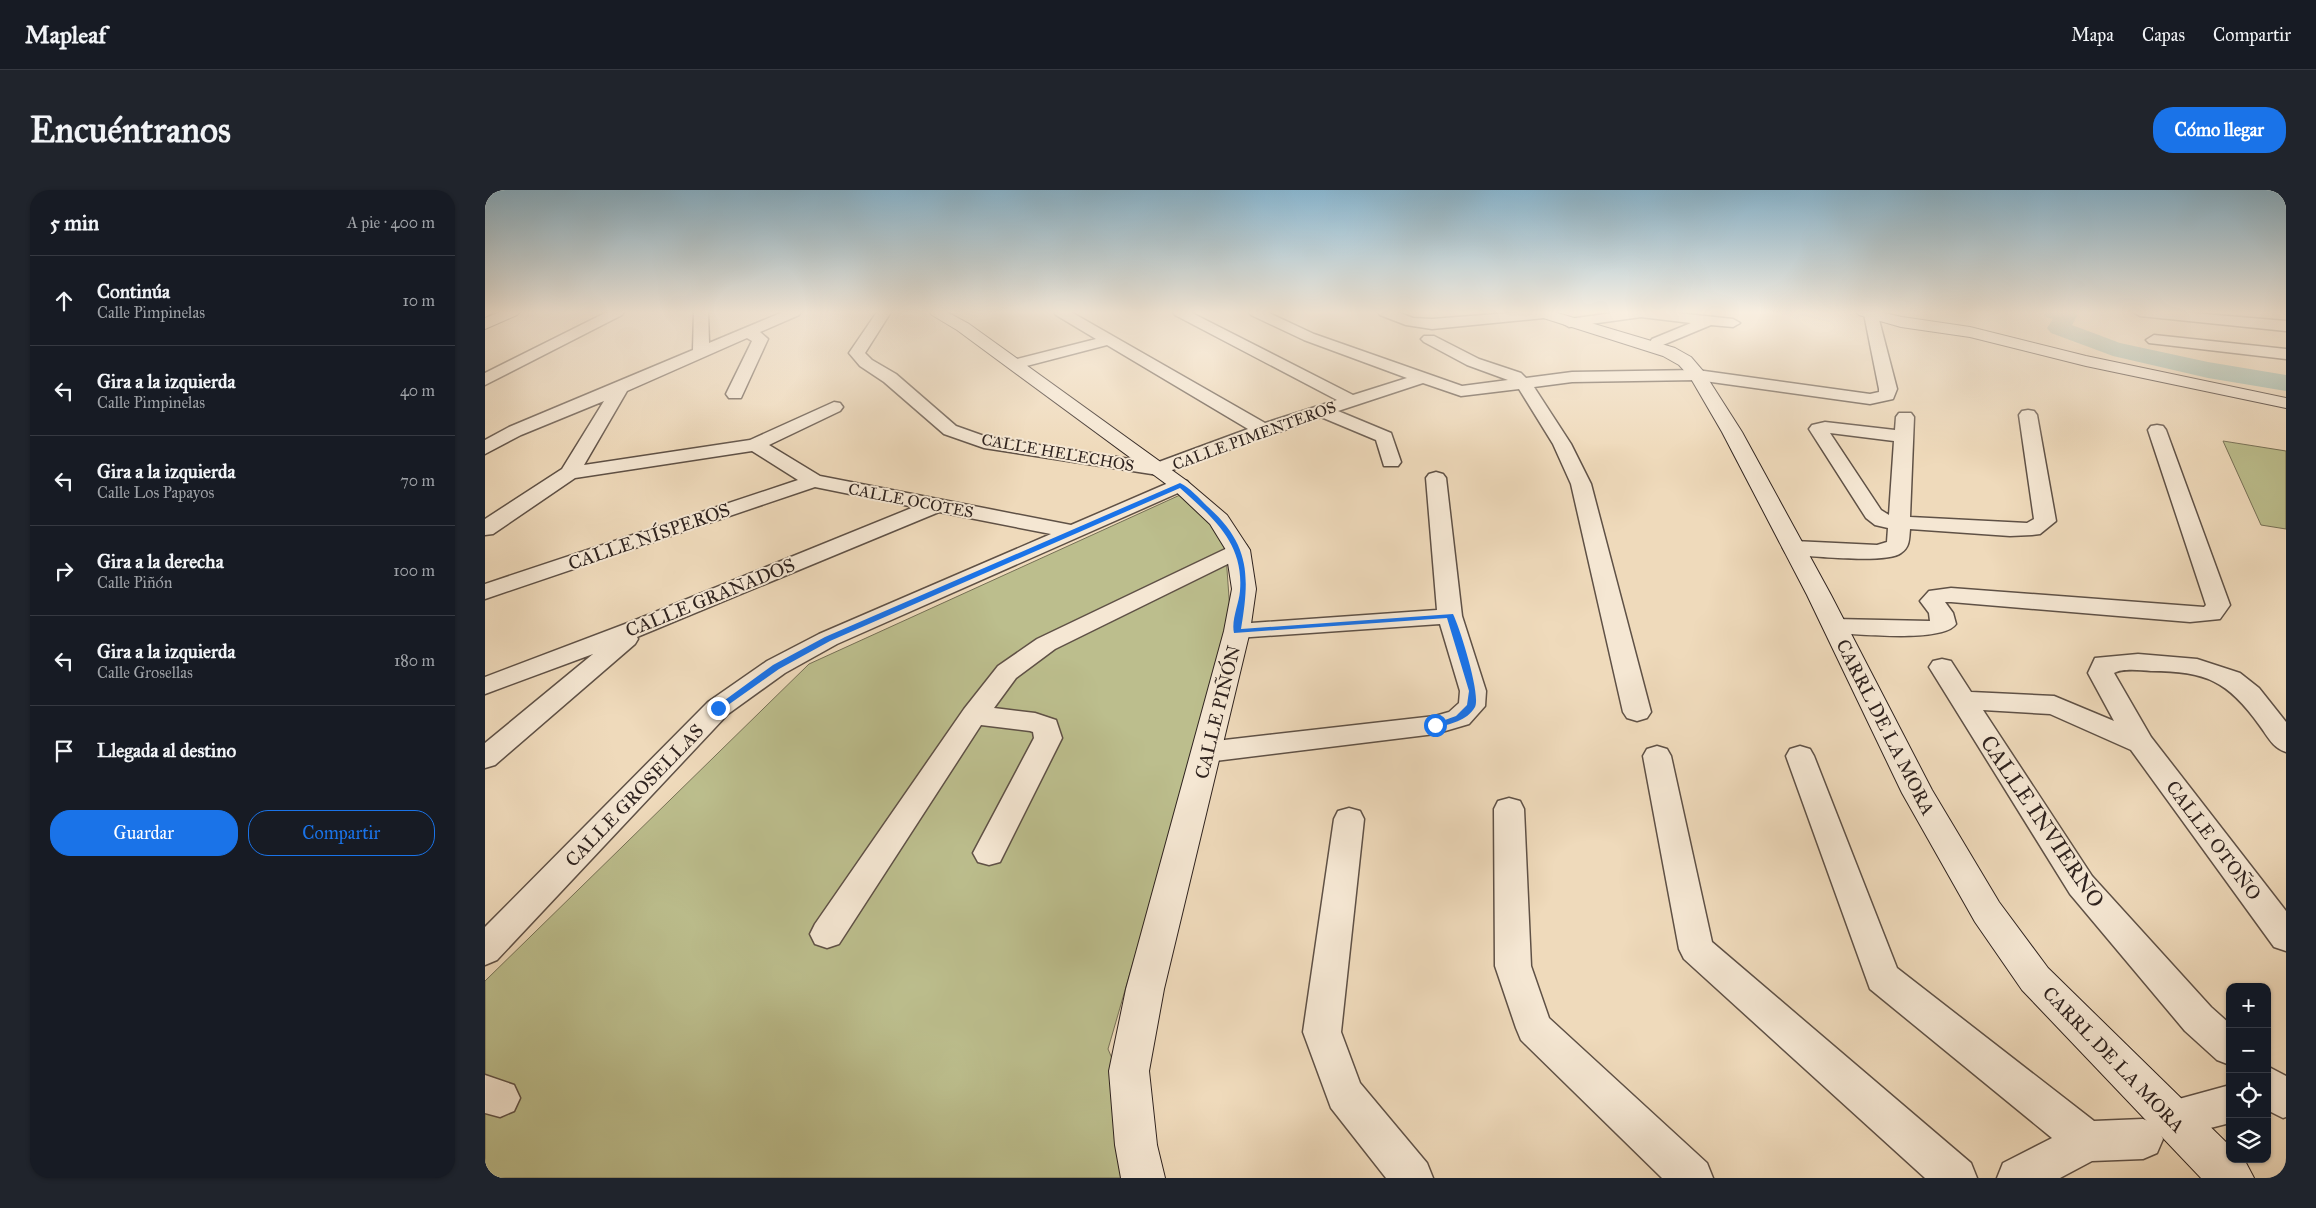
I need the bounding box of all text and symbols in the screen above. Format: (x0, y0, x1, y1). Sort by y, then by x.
text: Mapleaf (25, 20, 106, 50)
text: Mapa (2071, 24, 2114, 46)
text: Capas (2142, 24, 2185, 46)
text: Compartir (2213, 24, 2291, 46)
button: Cómo llegar (2153, 107, 2286, 153)
text: Encuéntranos (30, 109, 231, 152)
text: 5 min (50, 210, 99, 236)
text: A pie · 400 m (347, 213, 435, 232)
text: Continúa (97, 280, 170, 303)
icon: ahead (50, 287, 78, 315)
text: 10 m (403, 291, 435, 310)
text: Calle Pimpinelas (97, 303, 205, 322)
text: Gira a la izquierda (97, 370, 236, 393)
icon: left (50, 377, 78, 405)
text: 40 m (400, 381, 435, 400)
text: Calle Pimpinelas (97, 393, 205, 412)
street label: CALLE PIMENTEROS (1170, 397, 1338, 474)
street label: CALLE HELECHOS (980, 430, 1136, 475)
text: Gira a la izquierda (97, 460, 236, 483)
icon: left (50, 467, 78, 495)
text: 70 m (400, 471, 435, 490)
street label: CALLE OCOTES (847, 479, 975, 522)
text: Calle Los Papayos (97, 483, 214, 502)
street label: CALLE NÍSPEROS (565, 497, 733, 575)
text: Gira a la derecha (97, 550, 224, 573)
street label: CALLE GRANADOS (622, 553, 798, 642)
icon: right (50, 557, 78, 585)
text: 100 m (393, 561, 435, 580)
text: Calle Piñón (97, 573, 172, 592)
street label: CARRL DE LA MORA (1831, 635, 1940, 819)
text: Gira a la izquierda (97, 640, 236, 663)
street label: CALLE PIÑÓN (1189, 643, 1245, 781)
icon: left (50, 647, 78, 675)
text: 180 m (394, 651, 435, 670)
text: Calle Grosellas (97, 663, 193, 682)
route end (707, 697, 730, 720)
route start (1424, 714, 1447, 737)
street label: CALLE GROSELLAS (560, 719, 709, 872)
street label: CALLE INVIERNO (1975, 730, 2110, 913)
icon: arrive (50, 737, 78, 765)
text: Llegada al destino (97, 739, 236, 762)
street label: CALLE OTOÑO (2161, 776, 2266, 905)
button: Guardar (50, 810, 238, 856)
button: Compartir (248, 810, 435, 856)
street label: CARRL DE LA MORA (2038, 981, 2190, 1137)
map controls (2226, 983, 2271, 1163)
button: + (2226, 983, 2271, 1028)
button: − (2226, 1028, 2271, 1073)
button: locate (2226, 1073, 2271, 1118)
button: layers (2226, 1118, 2271, 1163)

